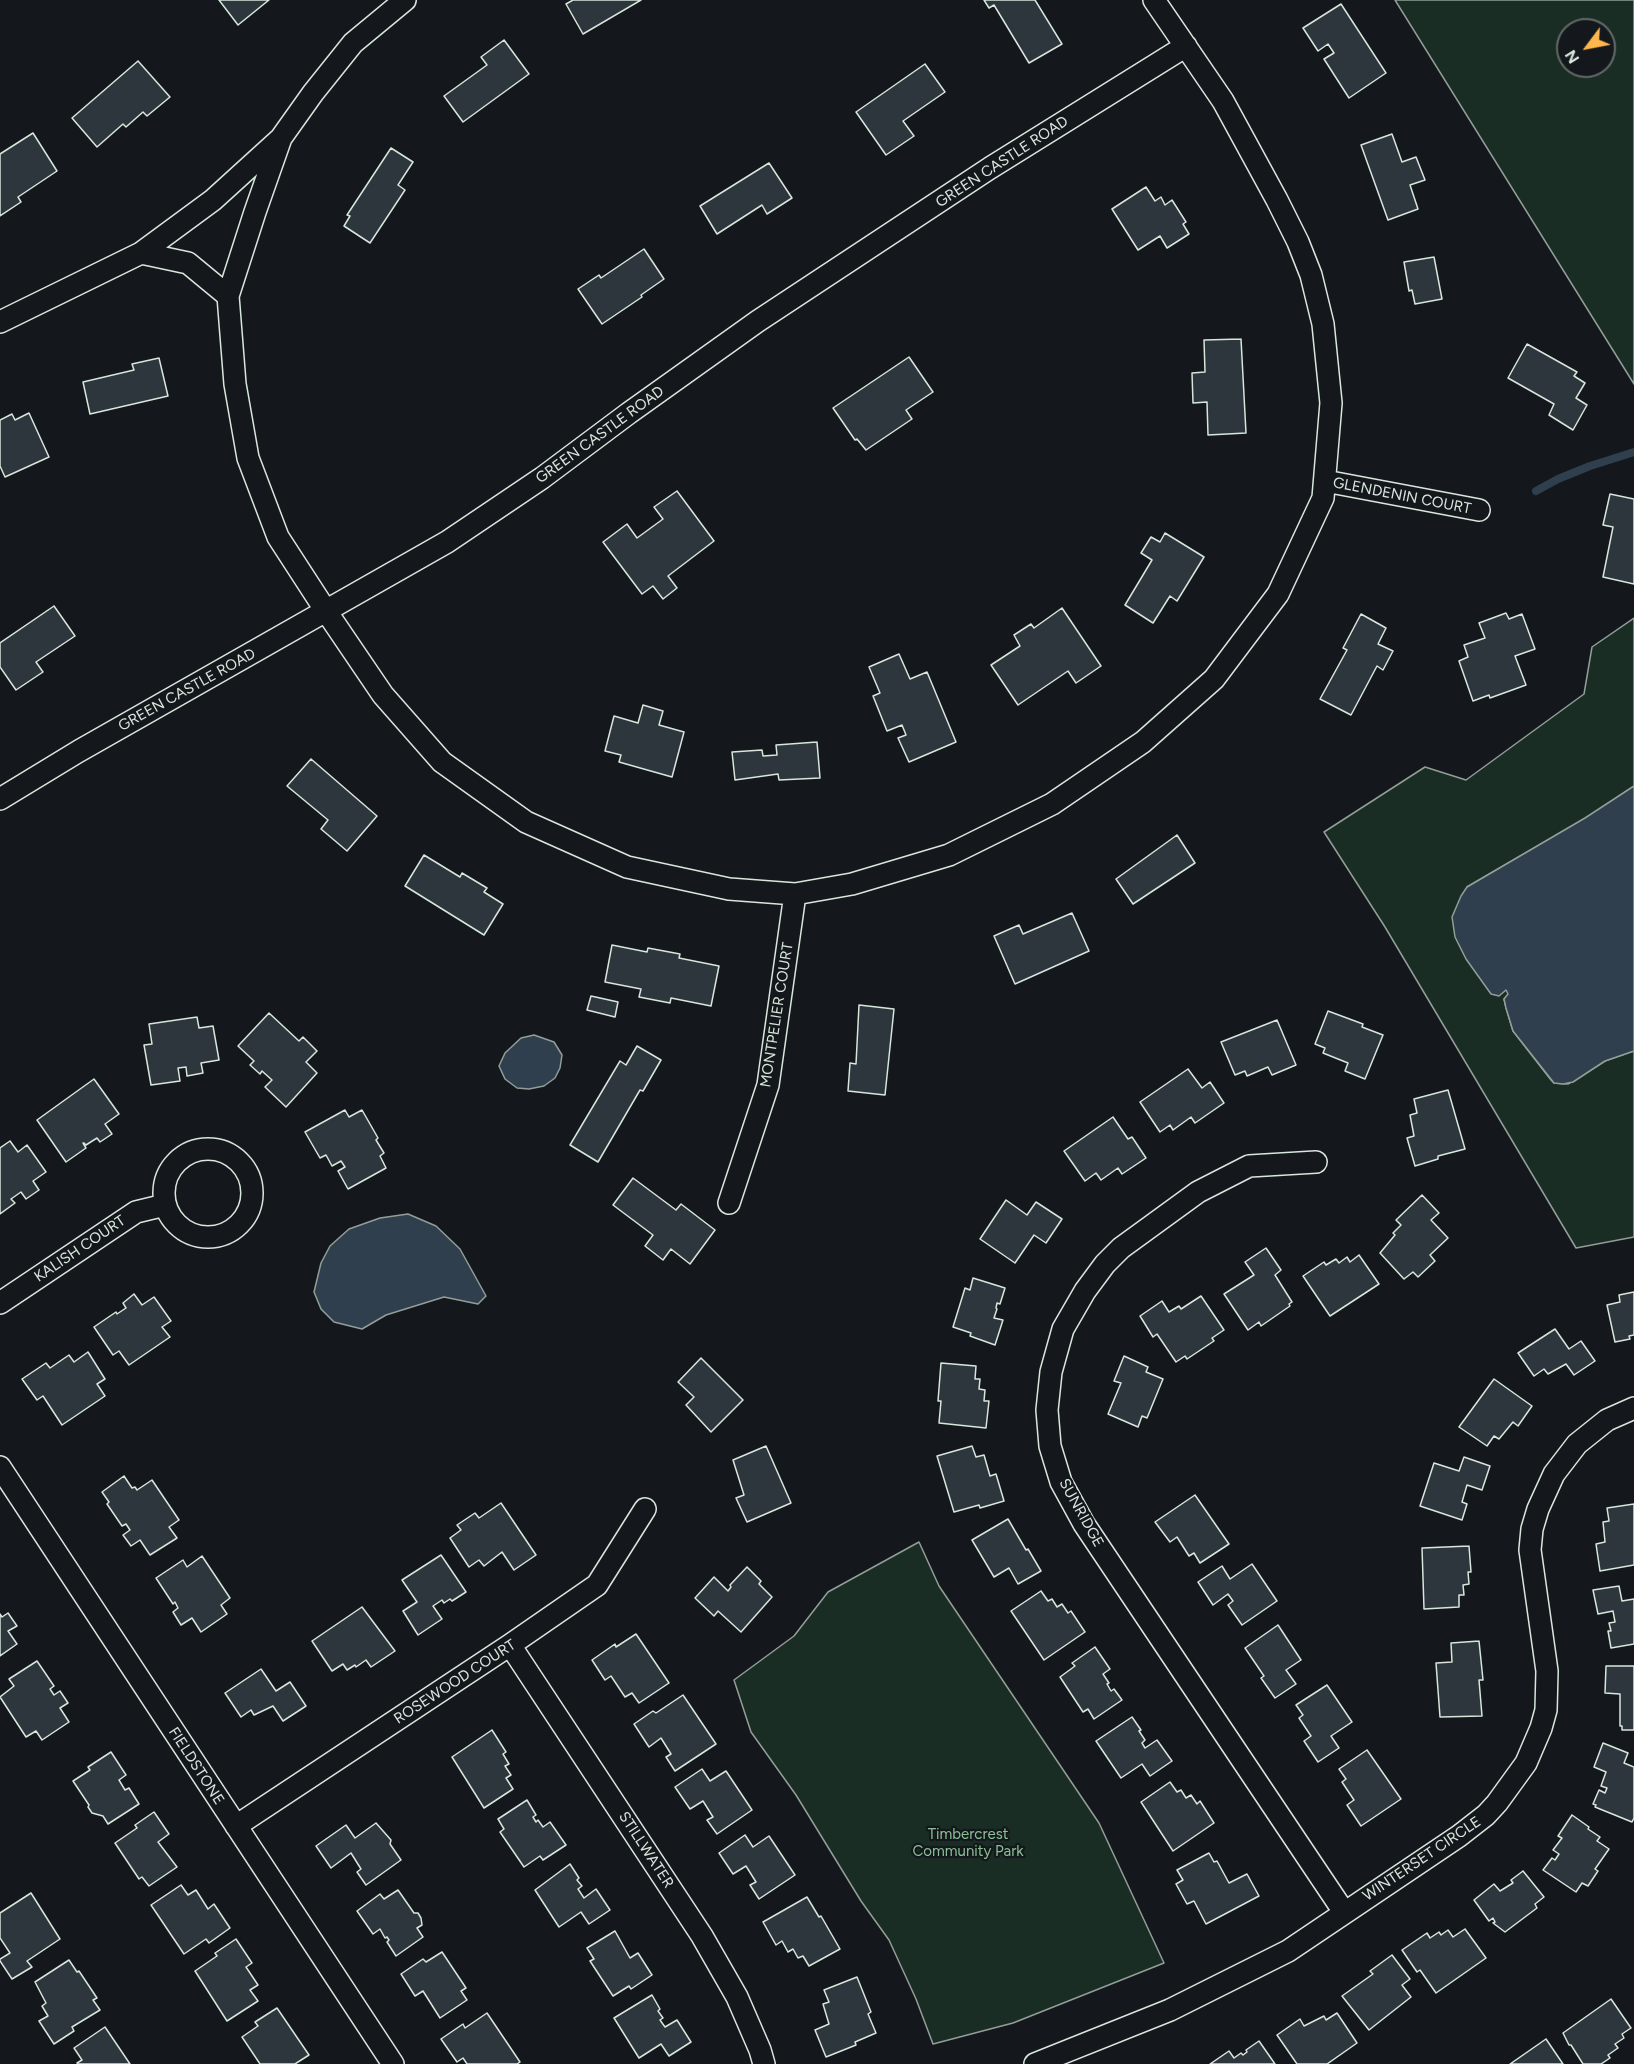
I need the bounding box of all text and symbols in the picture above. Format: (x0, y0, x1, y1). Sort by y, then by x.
north arrow (1556, 18, 1616, 78)
text: N (1561, 46, 1583, 67)
street label: GREEN CASTLE ROAD (932, 112, 1072, 212)
street label: GREEN CASTLE ROAD (532, 382, 668, 488)
street label: GLENDENIN COURT (1331, 474, 1473, 518)
street label: GREEN CASTLE ROAD (115, 645, 259, 735)
street label: MONTPELIER COURT (757, 941, 797, 1089)
street label: KALISH COURT (31, 1212, 129, 1286)
street label: SUNRIDGE (1055, 1476, 1107, 1550)
street label: ROSEWOOD COURT (391, 1636, 519, 1728)
street label: FIELDSTONE (164, 1724, 228, 1808)
street label: STILLWATER (615, 1808, 677, 1892)
street label: WINTERSET CIRCLE (1360, 1813, 1484, 1905)
park label: Timbercrest Community Park (912, 1826, 1024, 1861)

